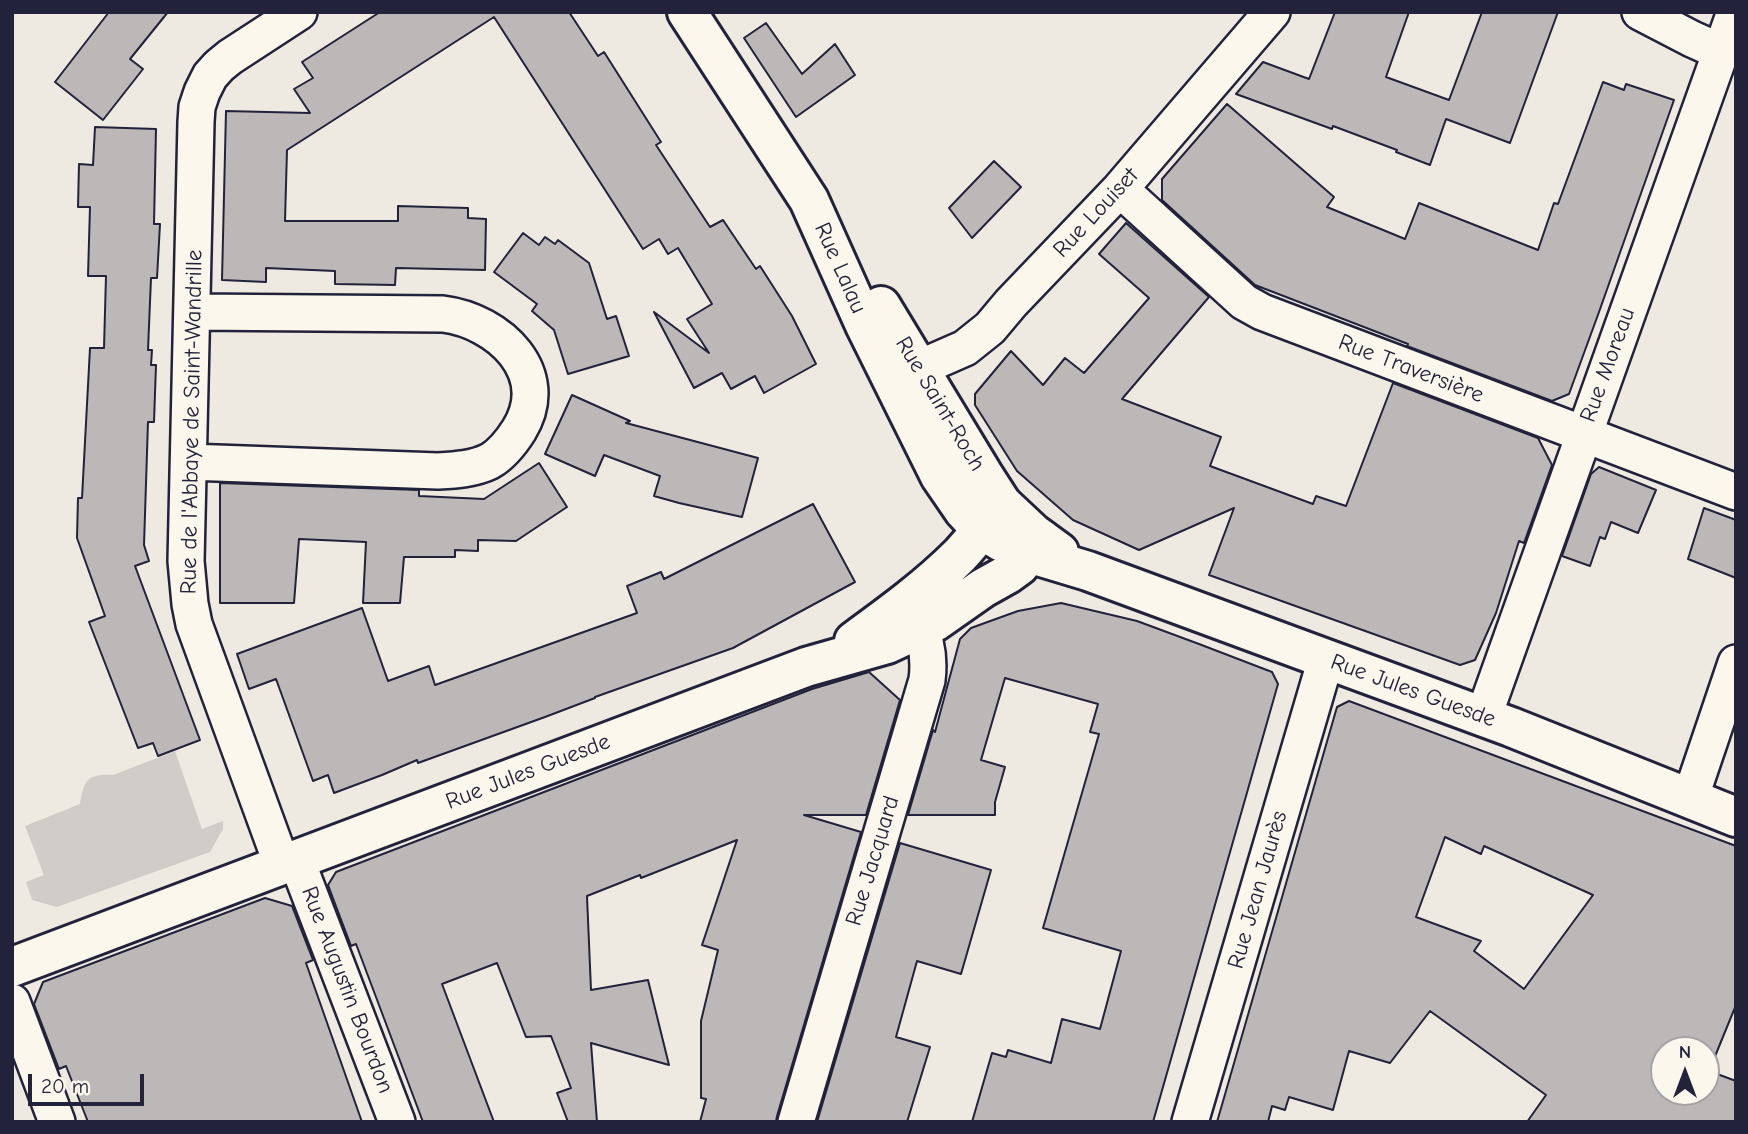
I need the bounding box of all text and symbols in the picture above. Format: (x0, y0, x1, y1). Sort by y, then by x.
street label: Rue Louiset (1048, 162, 1144, 264)
street label: Rue Lalau (808, 218, 872, 318)
street label: Rue de l'Abbaye de Saint-Wandrille (175, 249, 209, 595)
street label: Rue Moreau (1575, 304, 1641, 426)
street label: Rue Traversière (1334, 329, 1488, 409)
street label: Rue Saint-Roch (889, 332, 991, 476)
street label: Rue Jules Guesde (1327, 648, 1499, 734)
street label: Rue Jules Guesde (442, 728, 614, 816)
street label: Rue Jacquard (840, 793, 906, 929)
street label: Rue Jean Jaurès (1222, 808, 1294, 972)
street label: Rue Augustin Bourdon (295, 883, 399, 1097)
north arrow (1650, 1036, 1720, 1106)
text: N (1679, 1041, 1691, 1063)
scale bar (32, 1060, 147, 1104)
text: 20 m (41, 1074, 89, 1098)

